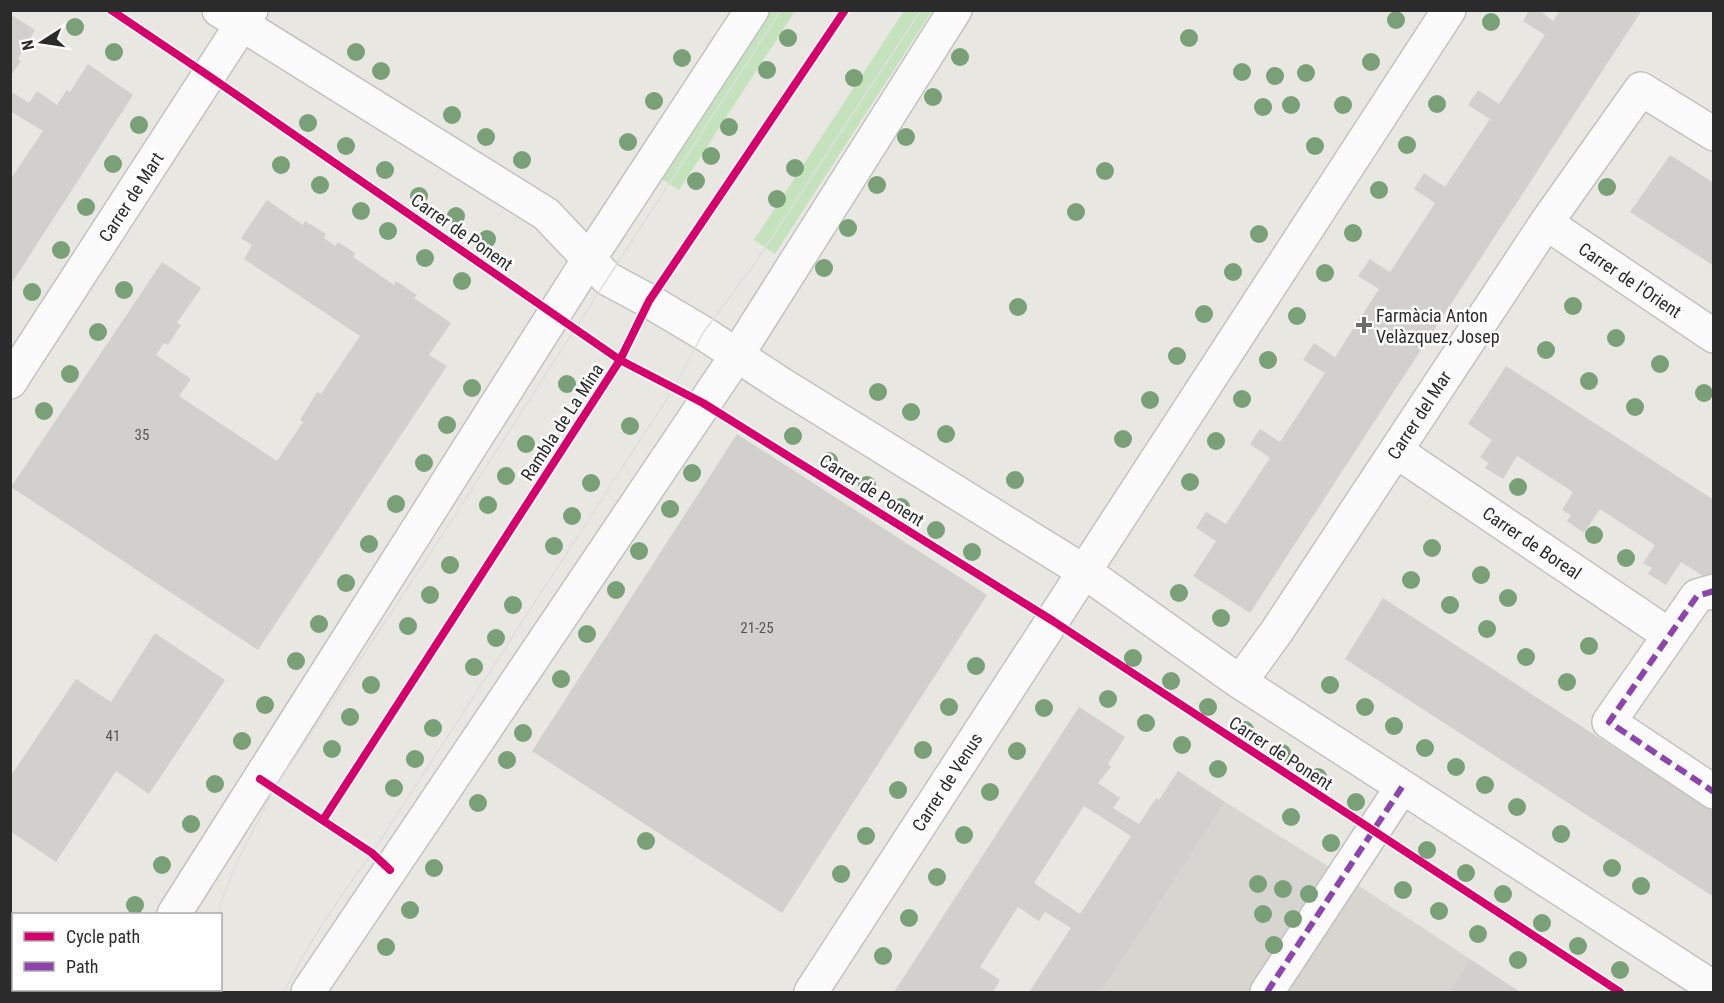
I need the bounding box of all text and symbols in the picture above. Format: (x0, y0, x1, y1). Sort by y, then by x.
north arrow (12, 12, 72, 72)
text: N (18, 38, 38, 52)
street label: Carrer de Mart (94, 148, 168, 246)
street label: Carrer de Ponent (407, 189, 517, 275)
street label: Carrer de l'Orient (1575, 238, 1685, 322)
place label: Farmàcia Anton Velàzquez, Josep (1376, 305, 1500, 347)
marker: Farmàcia Anton Velàzquez, Josep (1357, 318, 1371, 332)
street label: Rambla de La Mina (516, 360, 608, 484)
street label: Carrer del Mar (1383, 366, 1456, 463)
house number: 35 (135, 426, 149, 444)
street label: Carrer de Ponent (816, 449, 928, 531)
street label: Carrer de Boreal (1479, 502, 1585, 584)
house number: 21-25 (740, 619, 774, 637)
street label: Carrer de Ponent (1225, 712, 1337, 794)
house number: 41 (106, 727, 120, 745)
street label: Carrer de Venus (907, 729, 987, 835)
legend (12, 913, 222, 991)
text: Cycle path (66, 926, 140, 947)
text: Path (66, 956, 99, 977)

